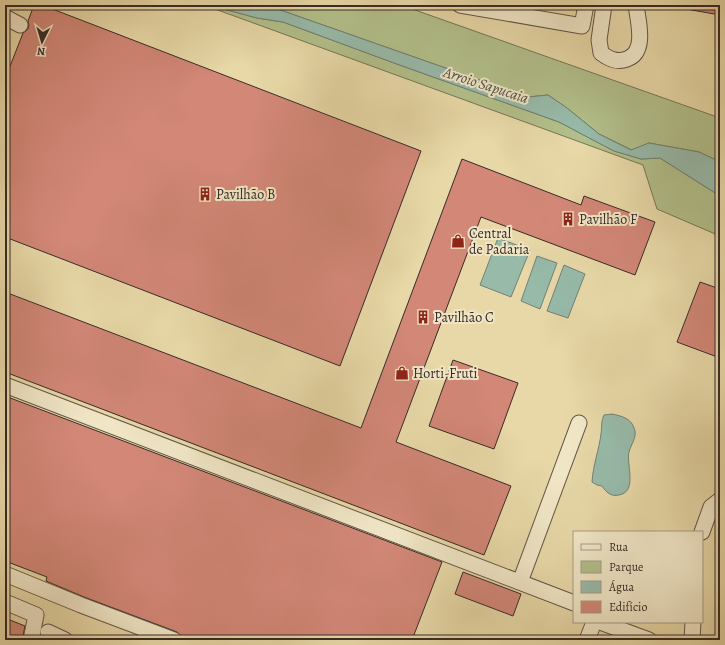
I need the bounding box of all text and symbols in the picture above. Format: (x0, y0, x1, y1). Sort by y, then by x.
north arrow (22, 22, 62, 62)
text: N (37, 44, 46, 59)
water label: Arroio Sapucaia (440, 62, 531, 108)
place label: Pavilhão B (216, 185, 275, 204)
building icon: Pavilhão B (197, 186, 213, 202)
place label: Pavilhão F (579, 210, 637, 229)
building icon: Pavilhão F (560, 211, 576, 227)
place label: Central de Padaria (469, 224, 530, 259)
shop icon: Central de Padaria (450, 233, 466, 249)
place label: Pavilhão C (434, 308, 494, 327)
building icon: Pavilhão C (415, 309, 431, 325)
place label: Horti-Fruti (413, 364, 478, 383)
shop icon: Horti-Fruti (394, 365, 410, 381)
legend (573, 531, 703, 623)
text: Rua (609, 539, 628, 555)
text: Parque (609, 559, 644, 575)
text: Água (608, 579, 635, 595)
text: Edifício (609, 599, 647, 615)

